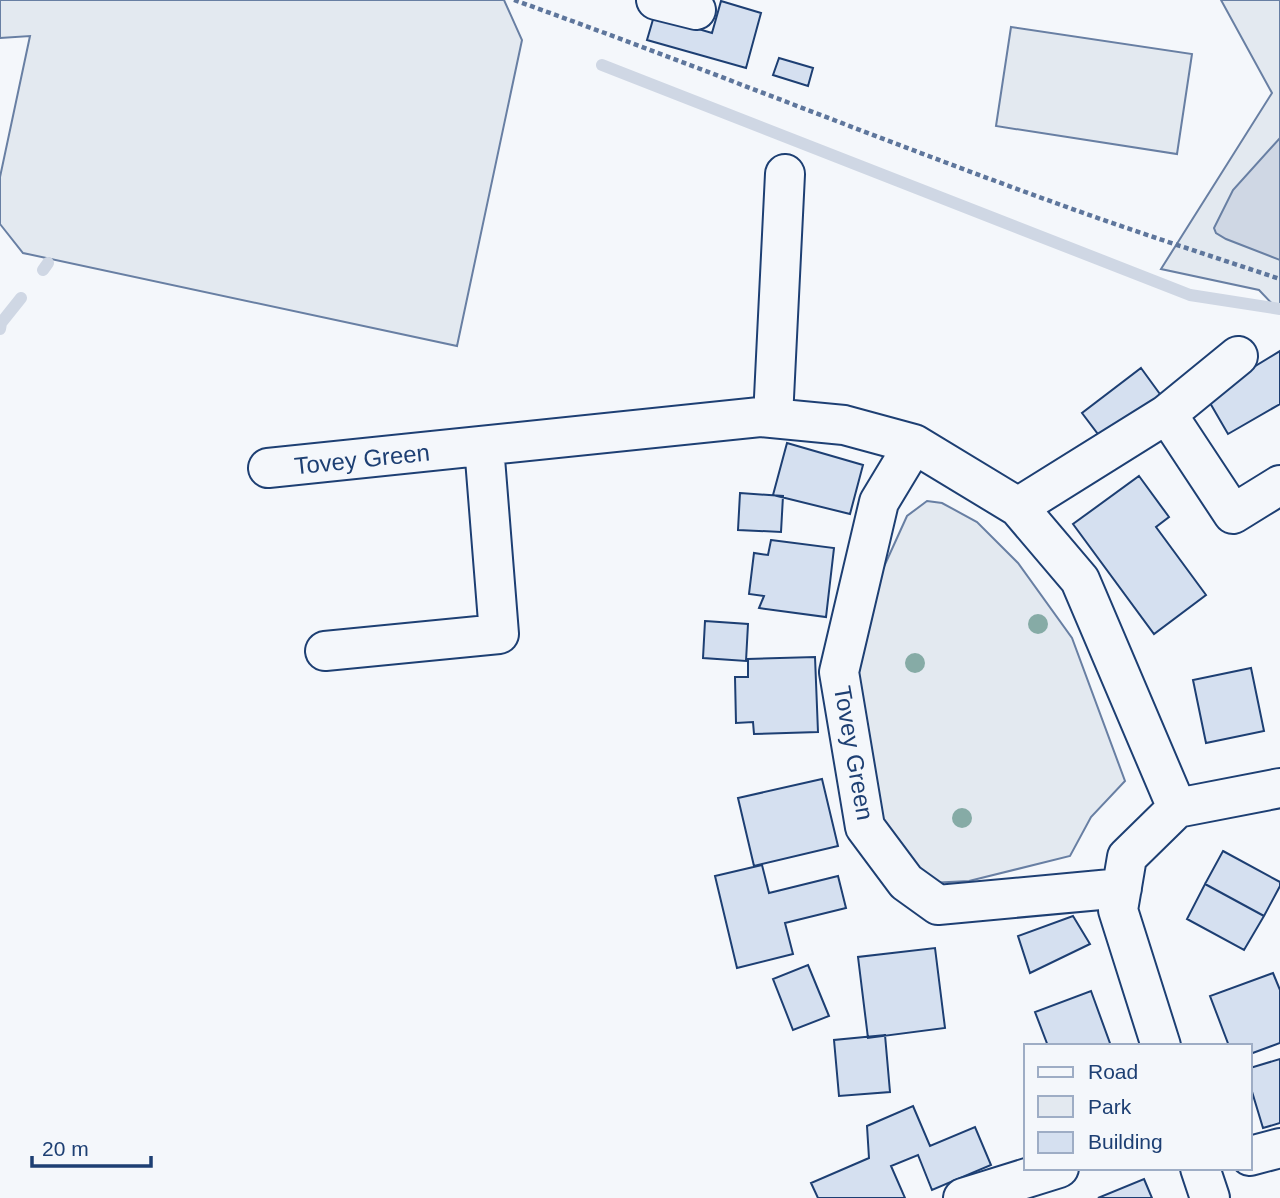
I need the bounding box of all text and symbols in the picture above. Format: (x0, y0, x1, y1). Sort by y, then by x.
street label: Tovey Green (293, 438, 431, 480)
street label: Tovey Green (829, 684, 879, 822)
legend (1024, 1044, 1252, 1170)
text: Road (1088, 1060, 1138, 1083)
text: Park (1088, 1095, 1132, 1118)
scale bar (32, 1124, 150, 1168)
text: Building (1088, 1130, 1163, 1153)
text: 20 m (42, 1137, 89, 1160)

